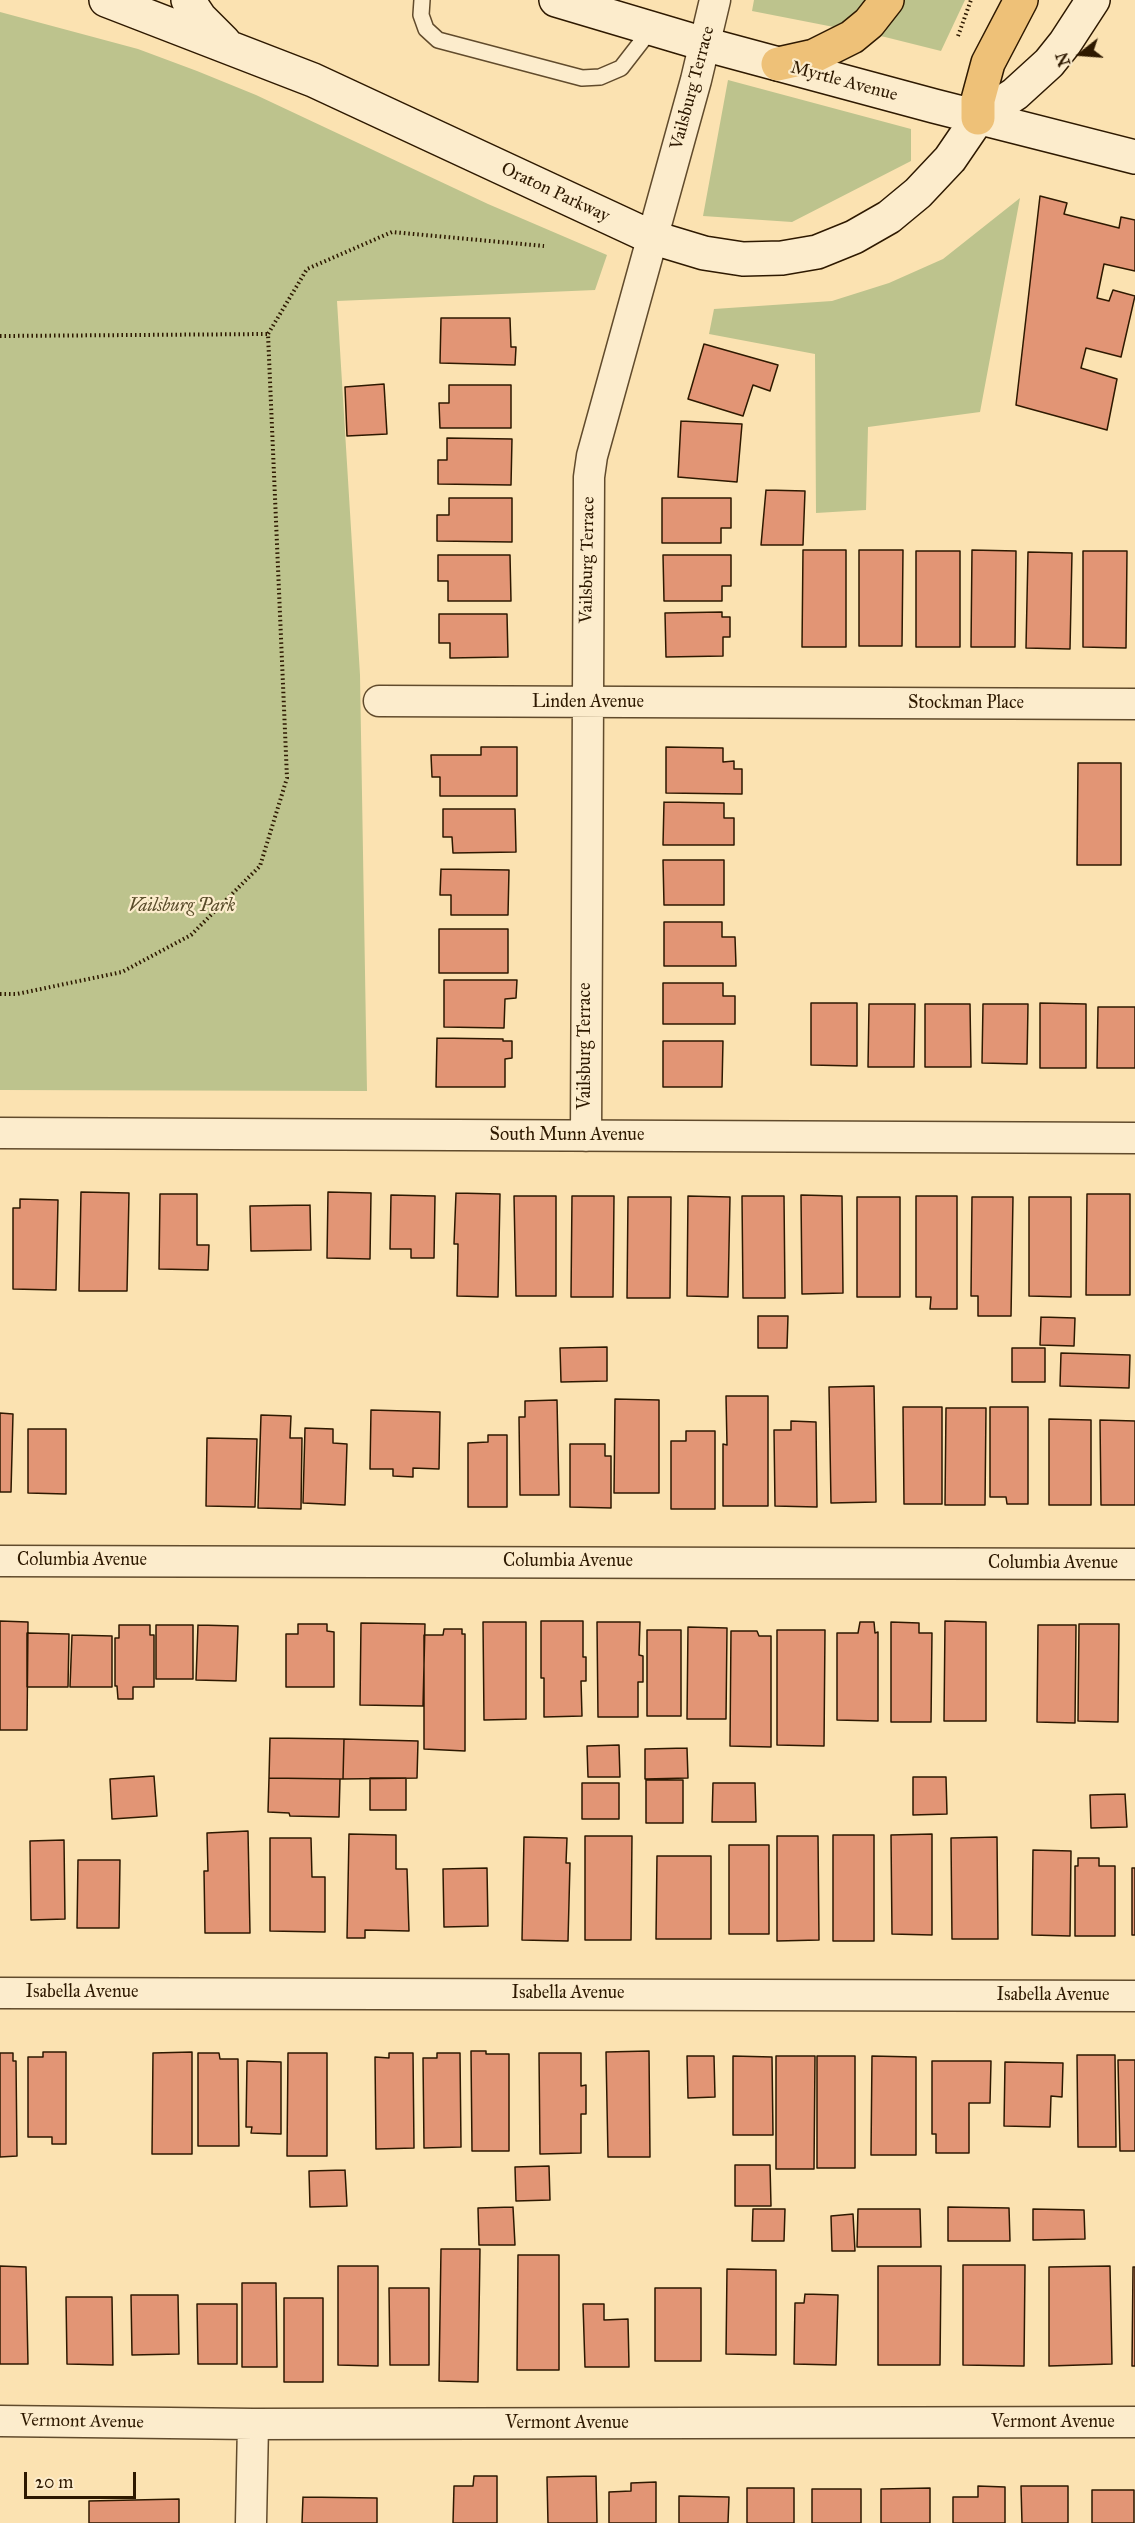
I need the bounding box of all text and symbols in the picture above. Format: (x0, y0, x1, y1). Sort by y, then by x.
street label: Vailsburg Terrace (666, 24, 720, 152)
north arrow (1051, 24, 1111, 84)
text: N (1052, 50, 1074, 69)
street label: Myrtle Avenue (788, 57, 900, 107)
street label: Oraton Parkway (497, 158, 613, 228)
street label: Vailsburg Terrace (576, 496, 600, 624)
street label: Linden Avenue (532, 692, 644, 714)
street label: Stockman Place (908, 693, 1024, 715)
park label: Vailsburg Park (129, 896, 235, 918)
street label: Vailsburg Terrace (575, 983, 597, 1109)
street label: South Munn Avenue (490, 1125, 644, 1147)
street label: Columbia Avenue (17, 1550, 147, 1572)
street label: Columbia Avenue (503, 1551, 633, 1573)
street label: Columbia Avenue (988, 1553, 1118, 1575)
street label: Isabella Avenue (25, 1982, 139, 2004)
street label: Isabella Avenue (511, 1983, 625, 2005)
street label: Isabella Avenue (996, 1985, 1110, 2007)
street label: Vermont Avenue (20, 2410, 144, 2434)
street label: Vermont Avenue (991, 2412, 1115, 2434)
street label: Vermont Avenue (505, 2413, 629, 2435)
scale bar (27, 2460, 140, 2498)
text: 20 m (35, 2471, 73, 2493)

